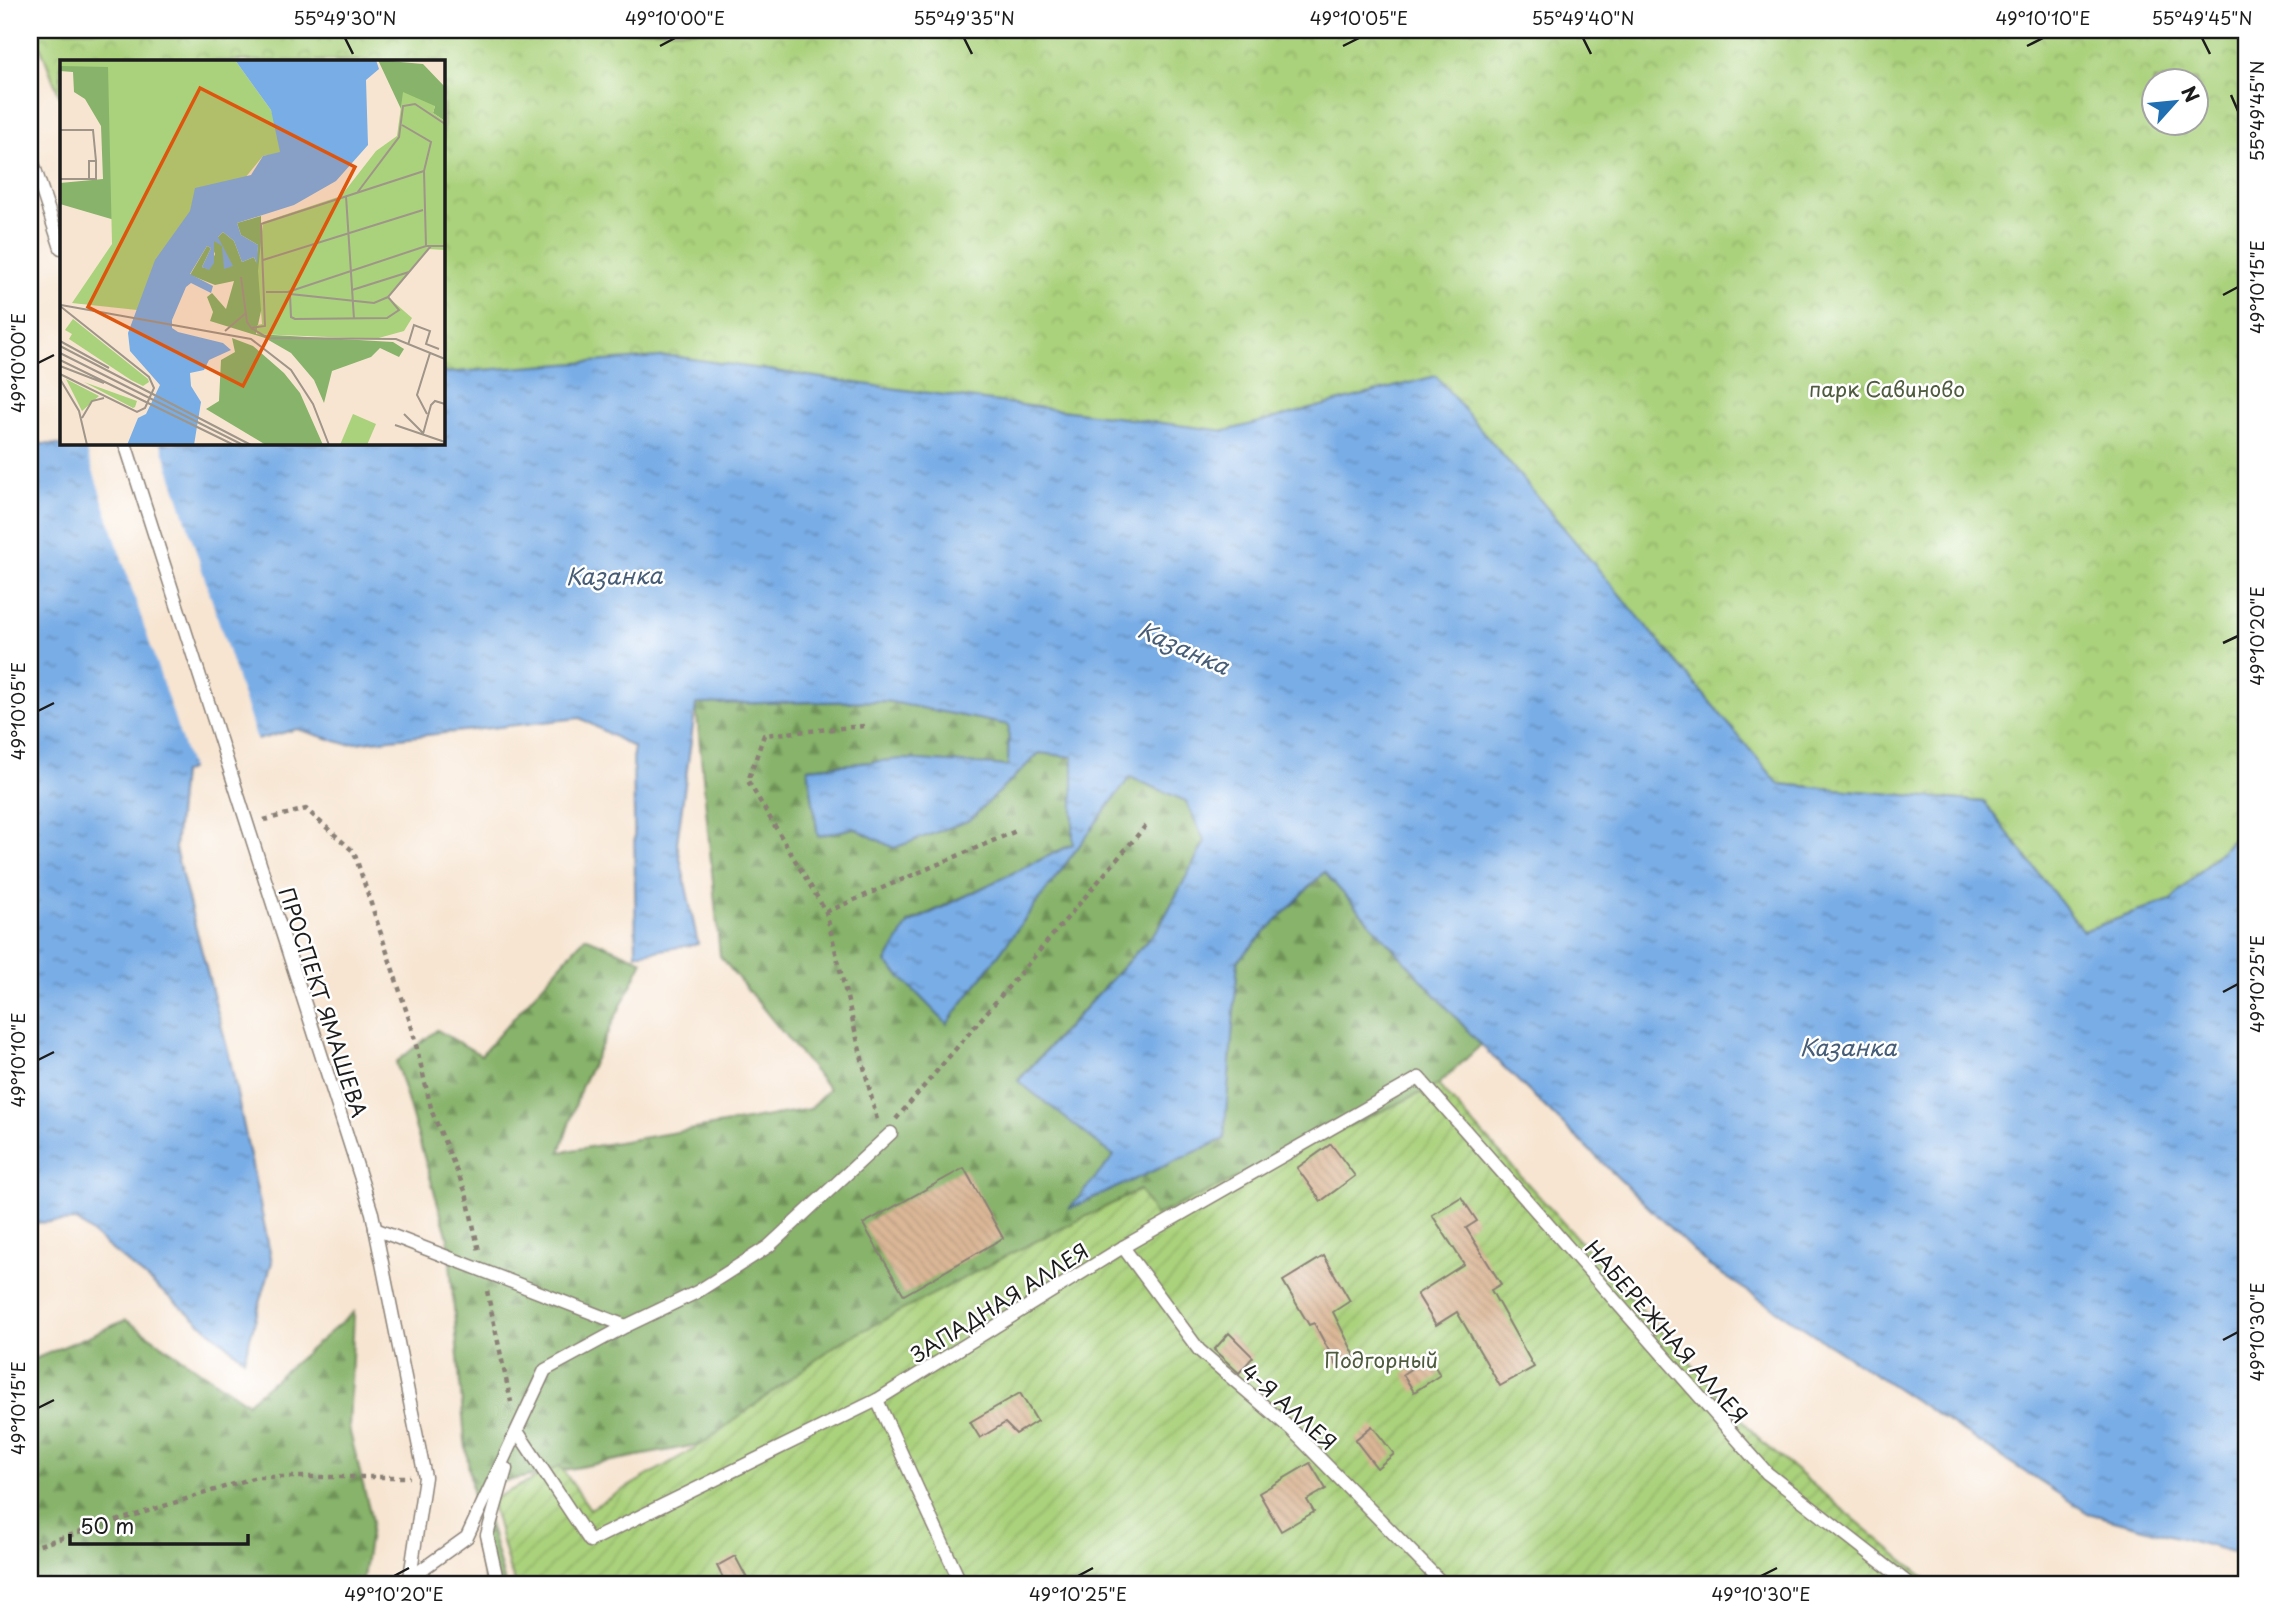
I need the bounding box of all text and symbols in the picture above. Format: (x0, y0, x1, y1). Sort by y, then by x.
text: 55°49'30"N (293, 4, 397, 31)
text: 49°10'00"E (625, 4, 725, 31)
text: 55°49'35"N (913, 4, 1015, 31)
text: 49°10'05"E (1310, 4, 1408, 31)
text: 55°49'40"N (1532, 4, 1635, 31)
text: 49°10'10"E (1995, 4, 2091, 31)
text: 55°49'45"N (2151, 4, 2253, 31)
inset map (60, 60, 444, 444)
text: 55°49'45"N (2243, 60, 2270, 162)
north arrow (2140, 66, 2210, 136)
text: N (2175, 81, 2207, 107)
text: 49°10'15"E (2243, 240, 2270, 334)
text: 49°10'00"E (4, 313, 31, 413)
park label: парк Савиново (1809, 372, 1965, 404)
water label: Казанка (565, 557, 663, 593)
text: 49°10'20"E (2243, 586, 2270, 686)
water label: Казанка (1133, 611, 1236, 683)
text: 49°10'05"E (4, 662, 31, 760)
street label: ПРОСПЕКТ ЯМАШЕВА (272, 883, 376, 1121)
text: 49°10'25"E (2243, 935, 2270, 1033)
text: 49°10'10"E (4, 1012, 31, 1108)
water label: Казанка (1800, 1029, 1897, 1064)
street label: НАБЕРЕЖНАЯ АЛЛЕЯ (1578, 1232, 1756, 1430)
street label: ЗАПАДНАЯ АЛЛЕЯ (904, 1234, 1094, 1370)
text: 49°10'30"E (2243, 1283, 2270, 1381)
park label: Подгорный (1324, 1343, 1438, 1375)
street label: 4-Я АЛЛЕЯ (1236, 1355, 1344, 1457)
text: 49°10'15"E (4, 1361, 31, 1455)
scale bar (70, 1502, 248, 1546)
text: 50 m (80, 1509, 134, 1541)
text: 49°10'20"E (344, 1580, 444, 1607)
text: 49°10'25"E (1029, 1580, 1127, 1607)
text: 49°10'30"E (1712, 1580, 1810, 1607)

